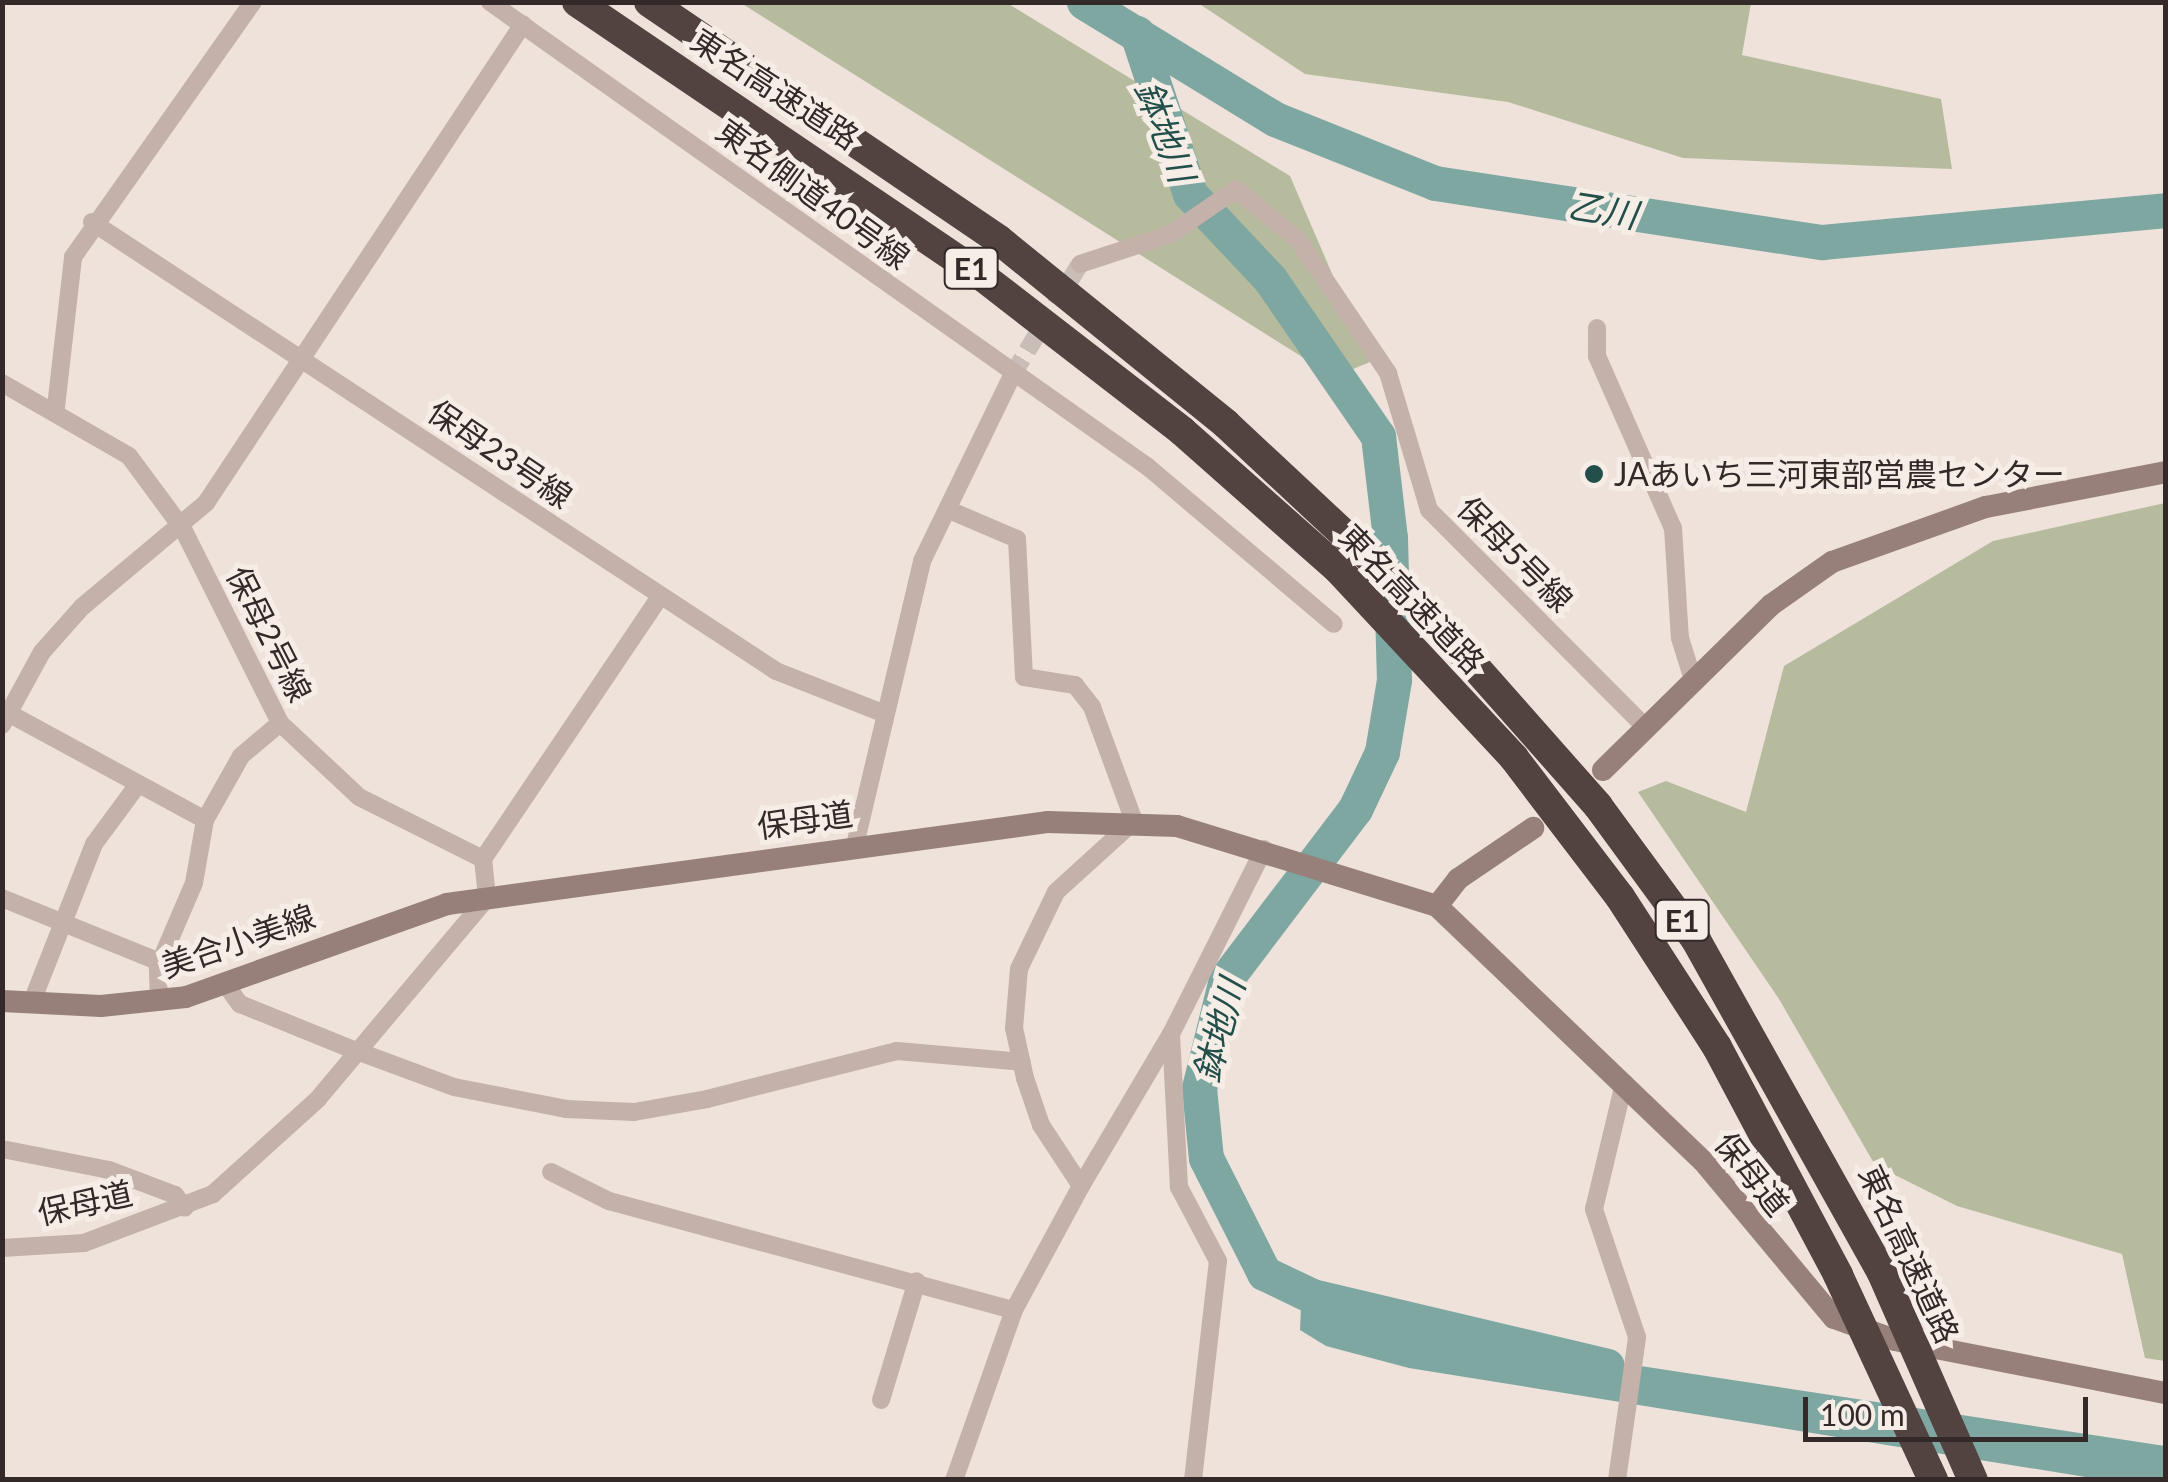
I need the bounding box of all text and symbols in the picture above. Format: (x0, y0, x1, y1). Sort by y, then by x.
street label: 東名高速道路 (684, 21, 866, 157)
water label: 鉢地川 (1128, 74, 1204, 188)
street label: 東名側道40号線 (709, 111, 917, 277)
water label: 乙川 (1565, 183, 1641, 235)
road number: E1 (944, 243, 998, 293)
street label: 保母23号線 (421, 392, 579, 516)
place label: JAあいち三河東部営農センター (1614, 455, 2065, 493)
marker: JAあいち三河東部営農センター (1583, 463, 1605, 485)
street label: 保母5号線 (1450, 489, 1580, 619)
street label: 東名高速道路 (1332, 517, 1492, 681)
street label: 保母2号線 (219, 560, 319, 708)
street label: 保母道 (755, 794, 855, 846)
road number: E1 (1654, 895, 1710, 945)
street label: 美合小美線 (156, 897, 320, 985)
water label: 鉢地川 (1184, 974, 1252, 1086)
street label: 保母道 (1707, 1125, 1797, 1223)
street label: 東名高速道路 (1851, 1159, 1967, 1349)
street label: 保母道 (34, 1173, 136, 1233)
scale bar (1808, 1377, 2093, 1439)
text: 100 m (1820, 1396, 1905, 1432)

